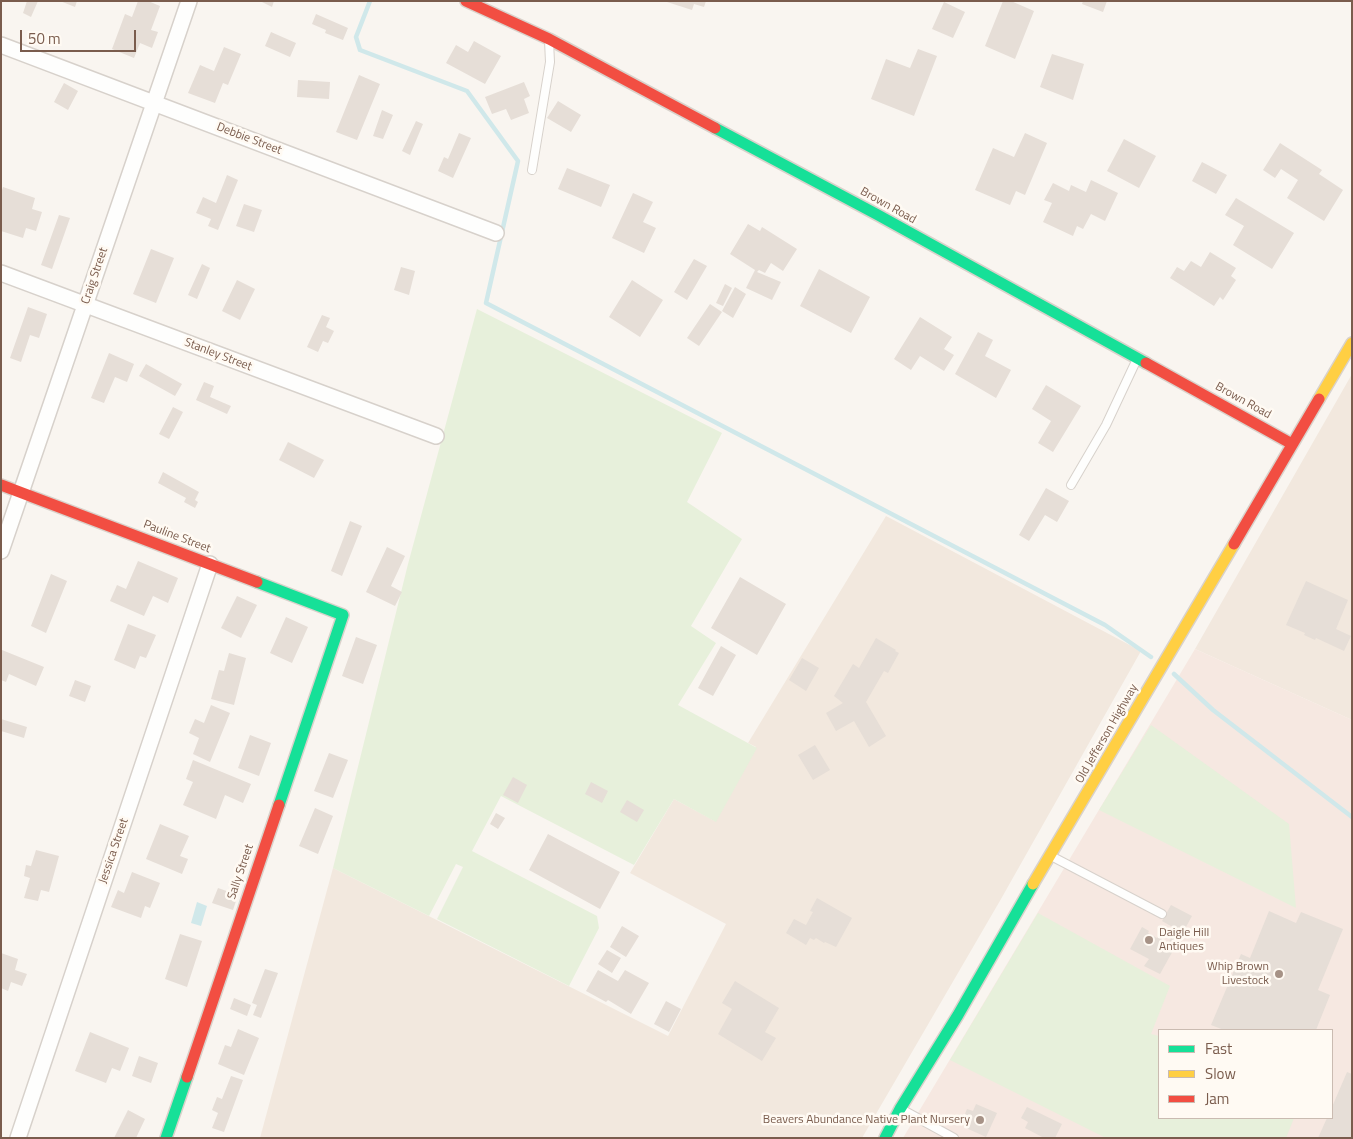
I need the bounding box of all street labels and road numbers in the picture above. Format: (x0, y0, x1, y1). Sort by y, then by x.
street label: Debbie Street (214, 120, 284, 158)
street label: Brown Road (857, 185, 919, 227)
street label: Craig Street (79, 246, 111, 306)
street label: Stanley Street (182, 336, 254, 374)
street label: Brown Road (1212, 380, 1274, 422)
street label: Pauline Street (141, 518, 213, 556)
street label: Old Jefferson Highway (1073, 682, 1141, 786)
street label: Jessica Street (96, 816, 132, 886)
street label: Sally Street (225, 843, 257, 901)

